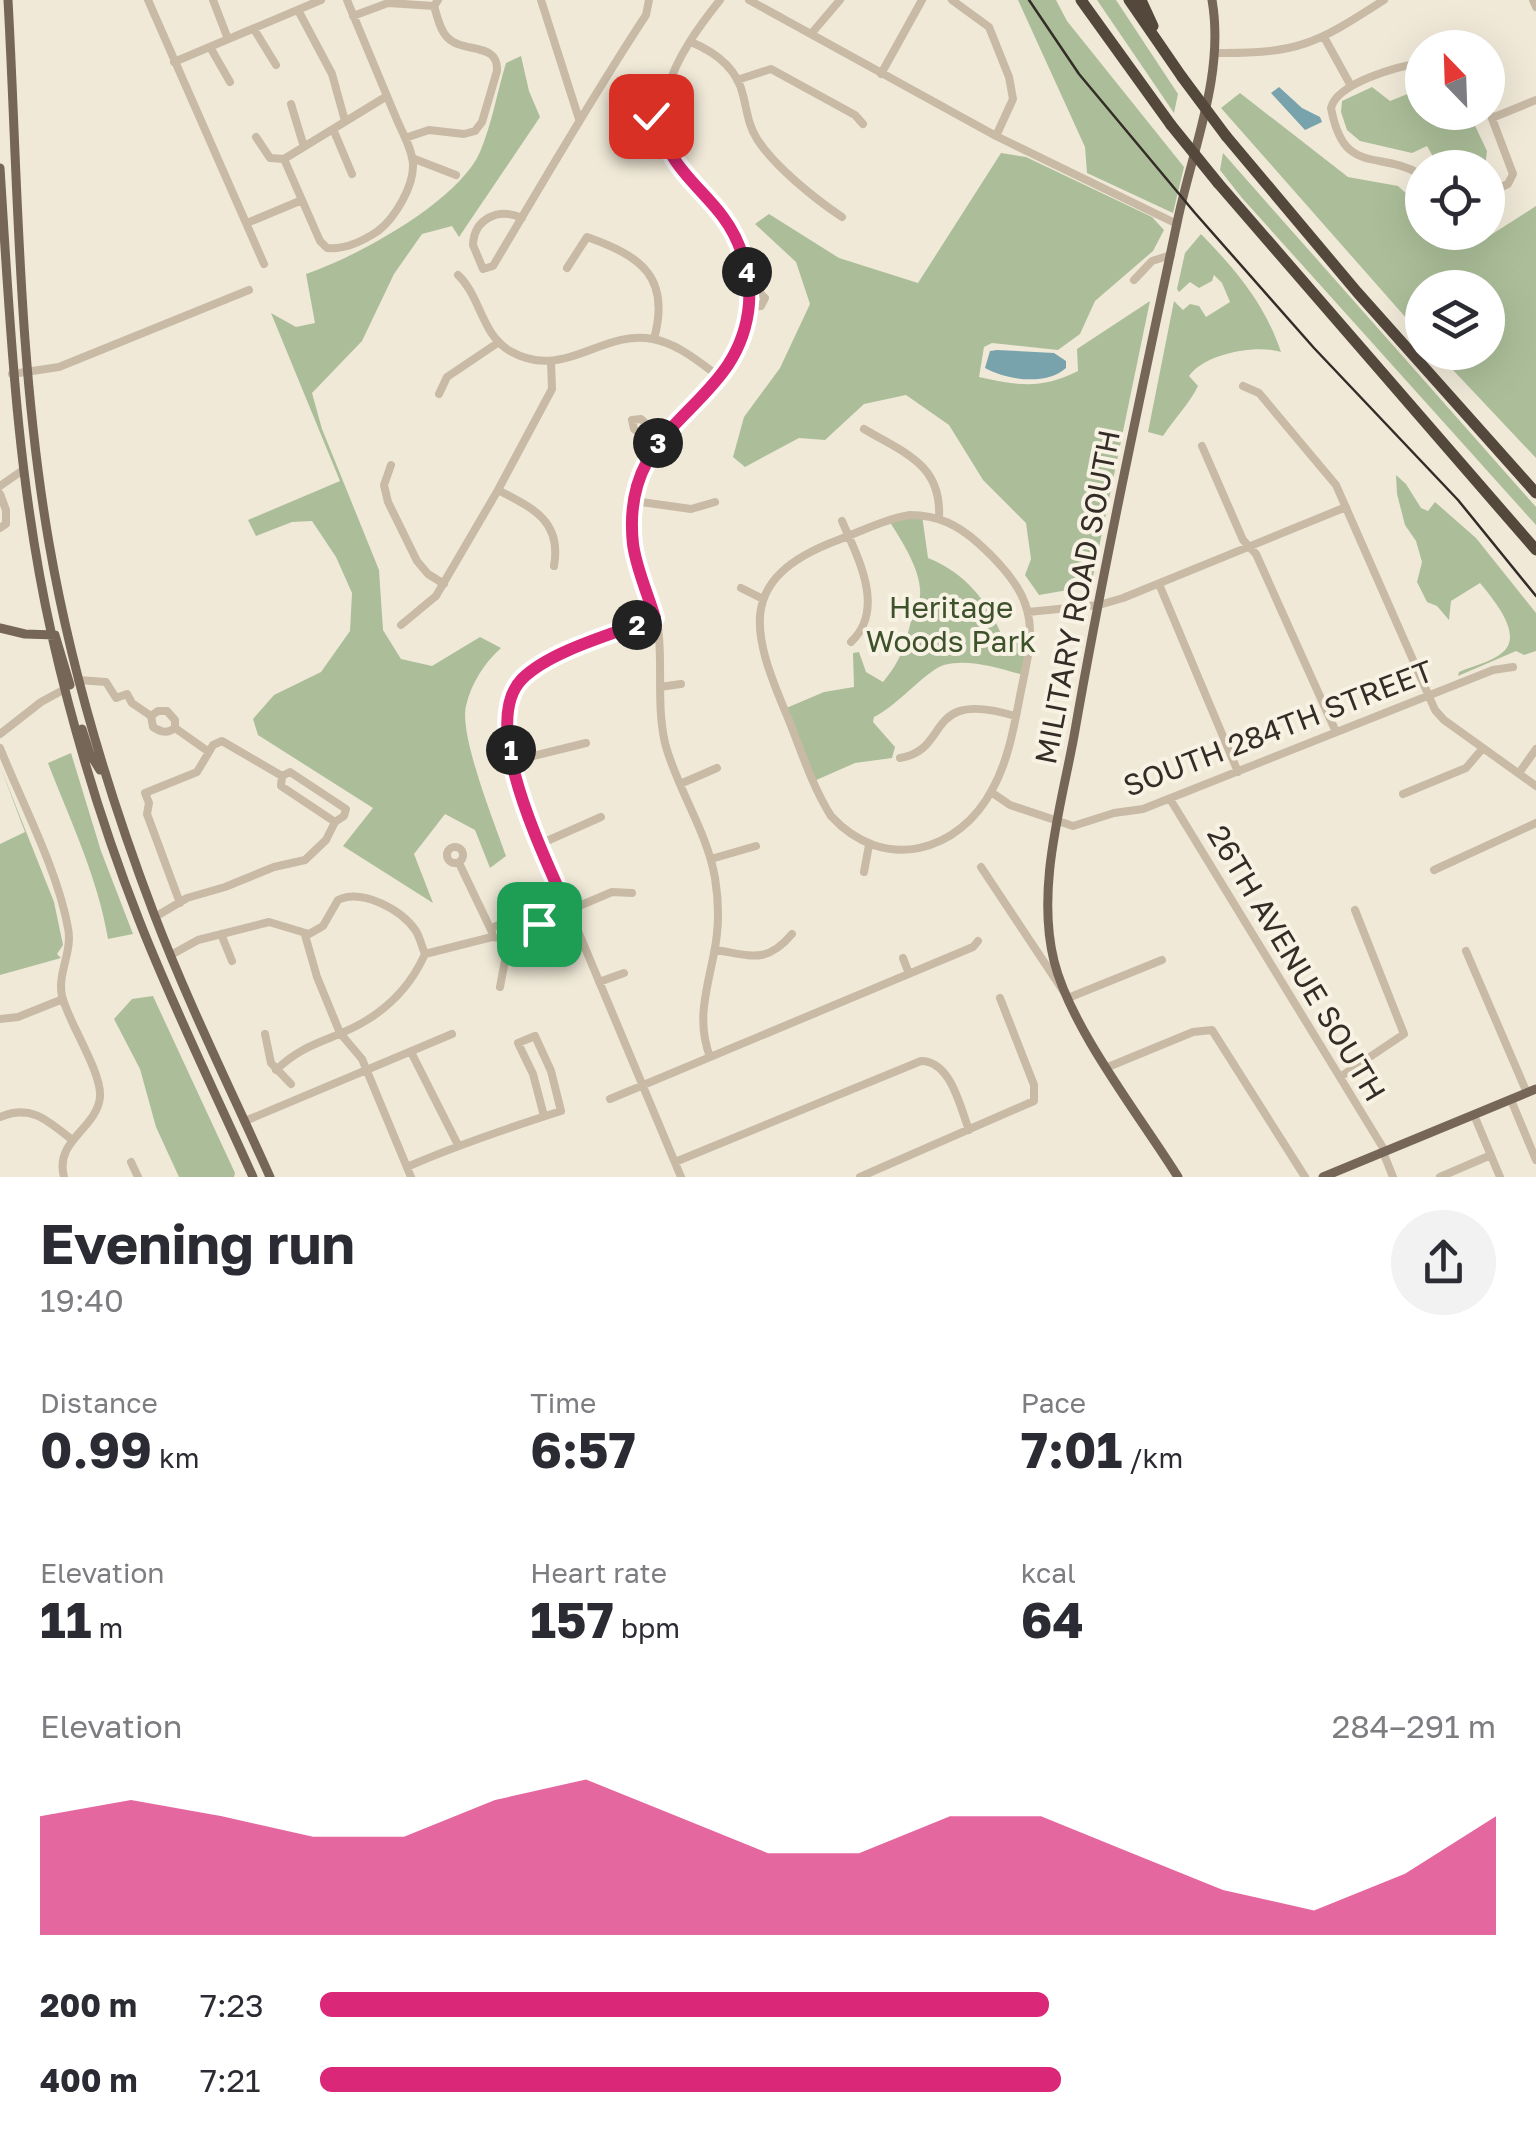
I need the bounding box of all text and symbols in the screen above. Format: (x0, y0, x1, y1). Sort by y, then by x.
north arrow (1405, 30, 1505, 130)
map controls (1405, 30, 1505, 370)
pin (609, 74, 694, 159)
icon: check (624, 89, 679, 144)
button: locate (1405, 150, 1505, 250)
pin: 4 (722, 247, 772, 297)
text: 4 (738, 255, 756, 288)
button: layers (1405, 270, 1505, 370)
pin: 3 (633, 418, 683, 468)
text: 3 (649, 426, 667, 459)
street label: MILITARY ROAD SOUTH (1027, 427, 1127, 767)
park label: Heritage Woods Park (866, 589, 1036, 659)
pin: 2 (612, 600, 662, 650)
text: 2 (628, 608, 646, 641)
street label: SOUTH 284TH STREET (1118, 652, 1438, 804)
pin: 1 (486, 725, 536, 775)
text: 1 (504, 733, 518, 766)
street label: 26TH AVENUE SOUTH (1200, 819, 1394, 1107)
pin (497, 882, 582, 967)
icon: arrive (512, 897, 567, 952)
text: Evening run (40, 1210, 355, 1276)
button: share (1391, 1210, 1496, 1315)
text: 19:40 (40, 1281, 124, 1319)
text: Distance (40, 1386, 158, 1419)
text: Time (530, 1386, 596, 1419)
text: Pace (1021, 1386, 1086, 1419)
text: 0.99 (40, 1419, 152, 1479)
text: 6:57 (530, 1419, 636, 1479)
text: 7:01 (1021, 1419, 1122, 1479)
text: km (152, 1441, 200, 1474)
text: /km (1122, 1441, 1183, 1474)
text: Elevation (40, 1556, 165, 1589)
text: Heart rate (530, 1556, 667, 1589)
text: kcal (1021, 1556, 1076, 1589)
text: 11 (40, 1589, 92, 1649)
text: 157 (530, 1589, 614, 1649)
text: 64 (1021, 1589, 1084, 1649)
text: m (92, 1611, 123, 1644)
text: bpm (614, 1611, 680, 1644)
text: Elevation (40, 1707, 182, 1745)
text: 284–291 m (1332, 1707, 1496, 1745)
text: 200 m (40, 1986, 137, 2024)
text: 7:23 (200, 1986, 264, 2024)
text: 400 m (40, 2061, 138, 2099)
text: 7:21 (200, 2061, 261, 2099)

